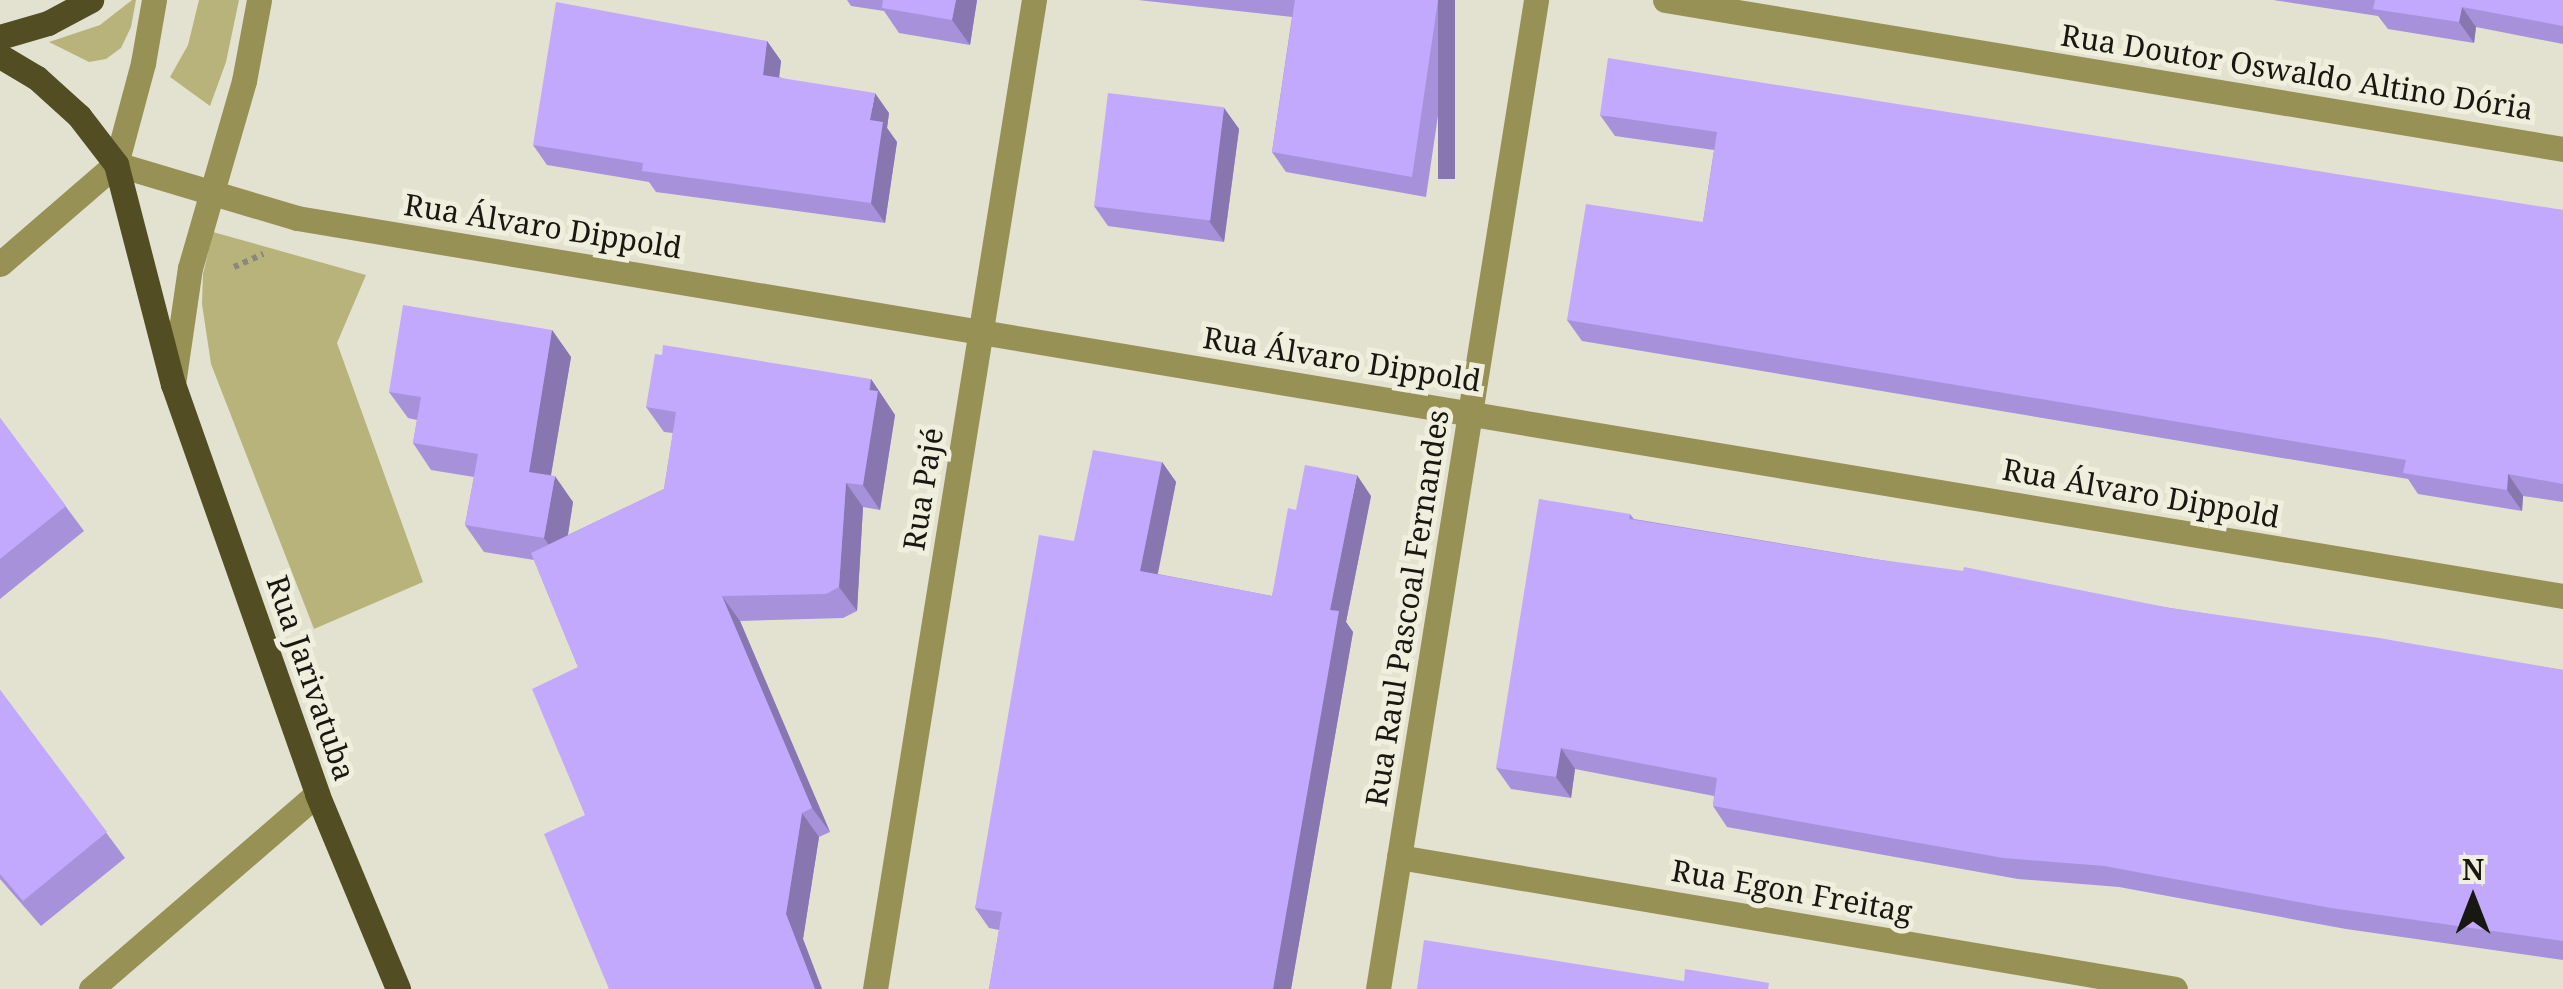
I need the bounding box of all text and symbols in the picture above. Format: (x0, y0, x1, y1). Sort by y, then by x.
street label: Rua Doutor Oswaldo Altino Dória (2058, 17, 2536, 127)
street label: Rua Álvaro Dippold (402, 186, 684, 266)
street label: Rua Álvaro Dippold (1201, 319, 1483, 399)
street label: Rua Raul Pascoal Fernandes (1358, 407, 1456, 809)
street label: Rua Pajé (896, 425, 950, 553)
street label: Rua Álvaro Dippold (2000, 451, 2282, 535)
street label: Rua Jarivatuba (259, 571, 363, 785)
north arrow (2423, 849, 2523, 949)
text: N (2462, 850, 2484, 888)
street label: Rua Egon Freitag (1669, 852, 1915, 930)

